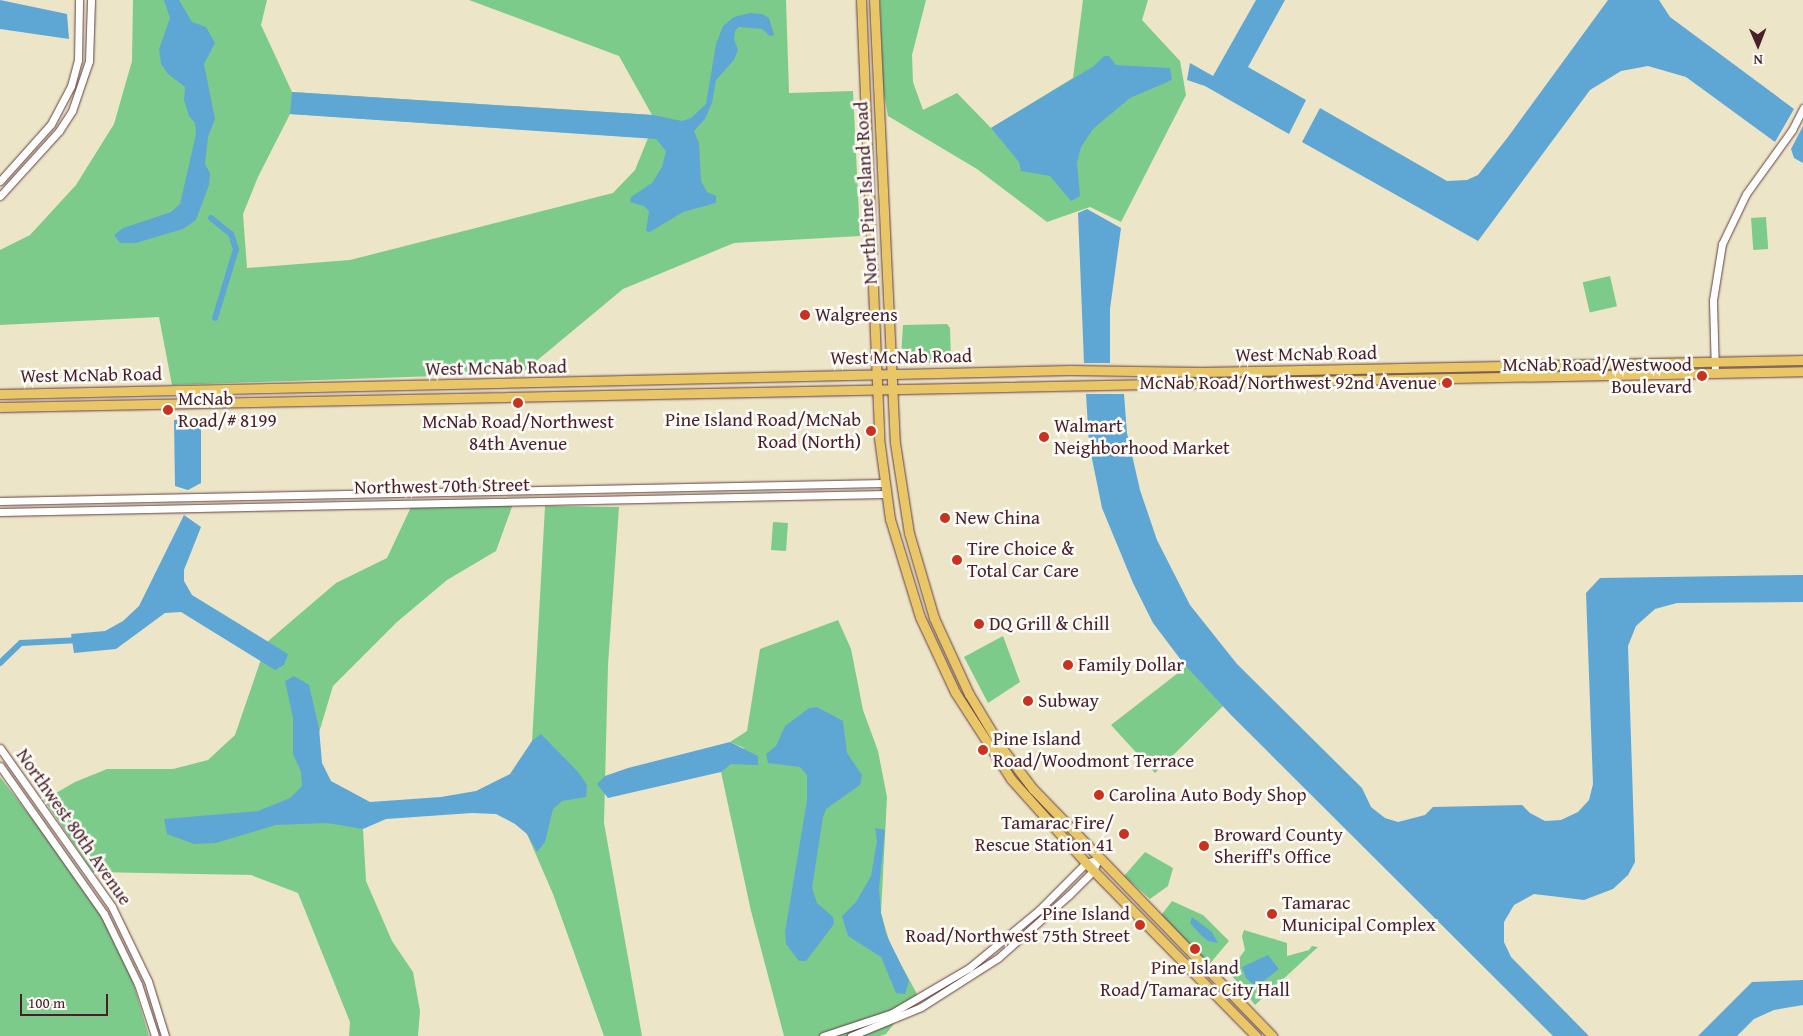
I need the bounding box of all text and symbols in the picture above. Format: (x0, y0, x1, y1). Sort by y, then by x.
north arrow (1733, 20, 1783, 70)
text: N (1753, 50, 1763, 70)
street label: North Pine Island Road (850, 101, 882, 285)
place label: Walgreens (815, 304, 898, 326)
marker: Walgreens (799, 309, 811, 321)
street label: West McNab Road (1235, 341, 1377, 367)
street label: West McNab Road (830, 344, 972, 370)
place label: McNab Road/Westwood Boulevard (1503, 354, 1692, 398)
street label: West McNab Road (425, 355, 567, 381)
street label: West McNab Road (20, 362, 162, 388)
marker: McNab Road/Westwood Boulevard (1696, 370, 1708, 382)
place label: McNab Road/Northwest 92nd Avenue (1139, 372, 1437, 394)
marker: McNab Road/Northwest 92nd Avenue (1441, 377, 1453, 389)
place label: McNab Road/# 8199 (178, 388, 277, 432)
marker: McNab Road/Northwest 84th Avenue (512, 397, 524, 409)
marker: McNab Road/# 8199 (162, 404, 174, 416)
place label: Pine Island Road/McNab Road (North) (665, 409, 861, 453)
place label: McNab Road/Northwest 84th Avenue (422, 411, 614, 455)
place label: Walmart Neighborhood Market (1054, 415, 1230, 459)
marker: Pine Island Road/McNab Road (North) (865, 425, 877, 437)
marker: Walmart Neighborhood Market (1038, 431, 1050, 443)
street label: Northwest 70th Street (354, 473, 530, 499)
place label: New China (955, 507, 1040, 529)
marker: New China (939, 512, 951, 524)
place label: Tire Choice & Total Car Care (967, 538, 1079, 582)
marker: Tire Choice & Total Car Care (951, 554, 963, 566)
place label: DQ Grill & Chill (989, 613, 1110, 635)
marker: DQ Grill & Chill (973, 618, 985, 630)
place label: Family Dollar (1078, 654, 1184, 676)
marker: Family Dollar (1062, 659, 1074, 671)
place label: Subway (1038, 690, 1099, 712)
marker: Subway (1022, 695, 1034, 707)
place label: Pine Island Road/Woodmont Terrace (993, 728, 1194, 772)
street label: Northwest 80th Avenue (11, 744, 137, 910)
marker: Pine Island Road/Woodmont Terrace (977, 744, 989, 756)
place label: Carolina Auto Body Shop (1109, 784, 1307, 806)
marker: Carolina Auto Body Shop (1093, 789, 1105, 801)
place label: Tamarac Fire/ Rescue Station 41 (975, 812, 1114, 856)
place label: Broward County Sheriff's Office (1214, 824, 1343, 868)
marker: Tamarac Fire/ Rescue Station 41 (1118, 828, 1130, 840)
marker: Broward County Sheriff's Office (1198, 840, 1210, 852)
place label: Tamarac Municipal Complex (1282, 892, 1436, 936)
place label: Pine Island Road/Northwest 75th Street (906, 903, 1130, 947)
marker: Tamarac Municipal Complex (1266, 908, 1278, 920)
marker: Pine Island Road/Northwest 75th Street (1134, 919, 1146, 931)
marker: Pine Island Road/Tamarac City Hall (1189, 943, 1201, 955)
place label: Pine Island Road/Tamarac City Hall (1100, 957, 1290, 1001)
scale bar (22, 984, 110, 1016)
text: 100 m (28, 992, 65, 1013)

